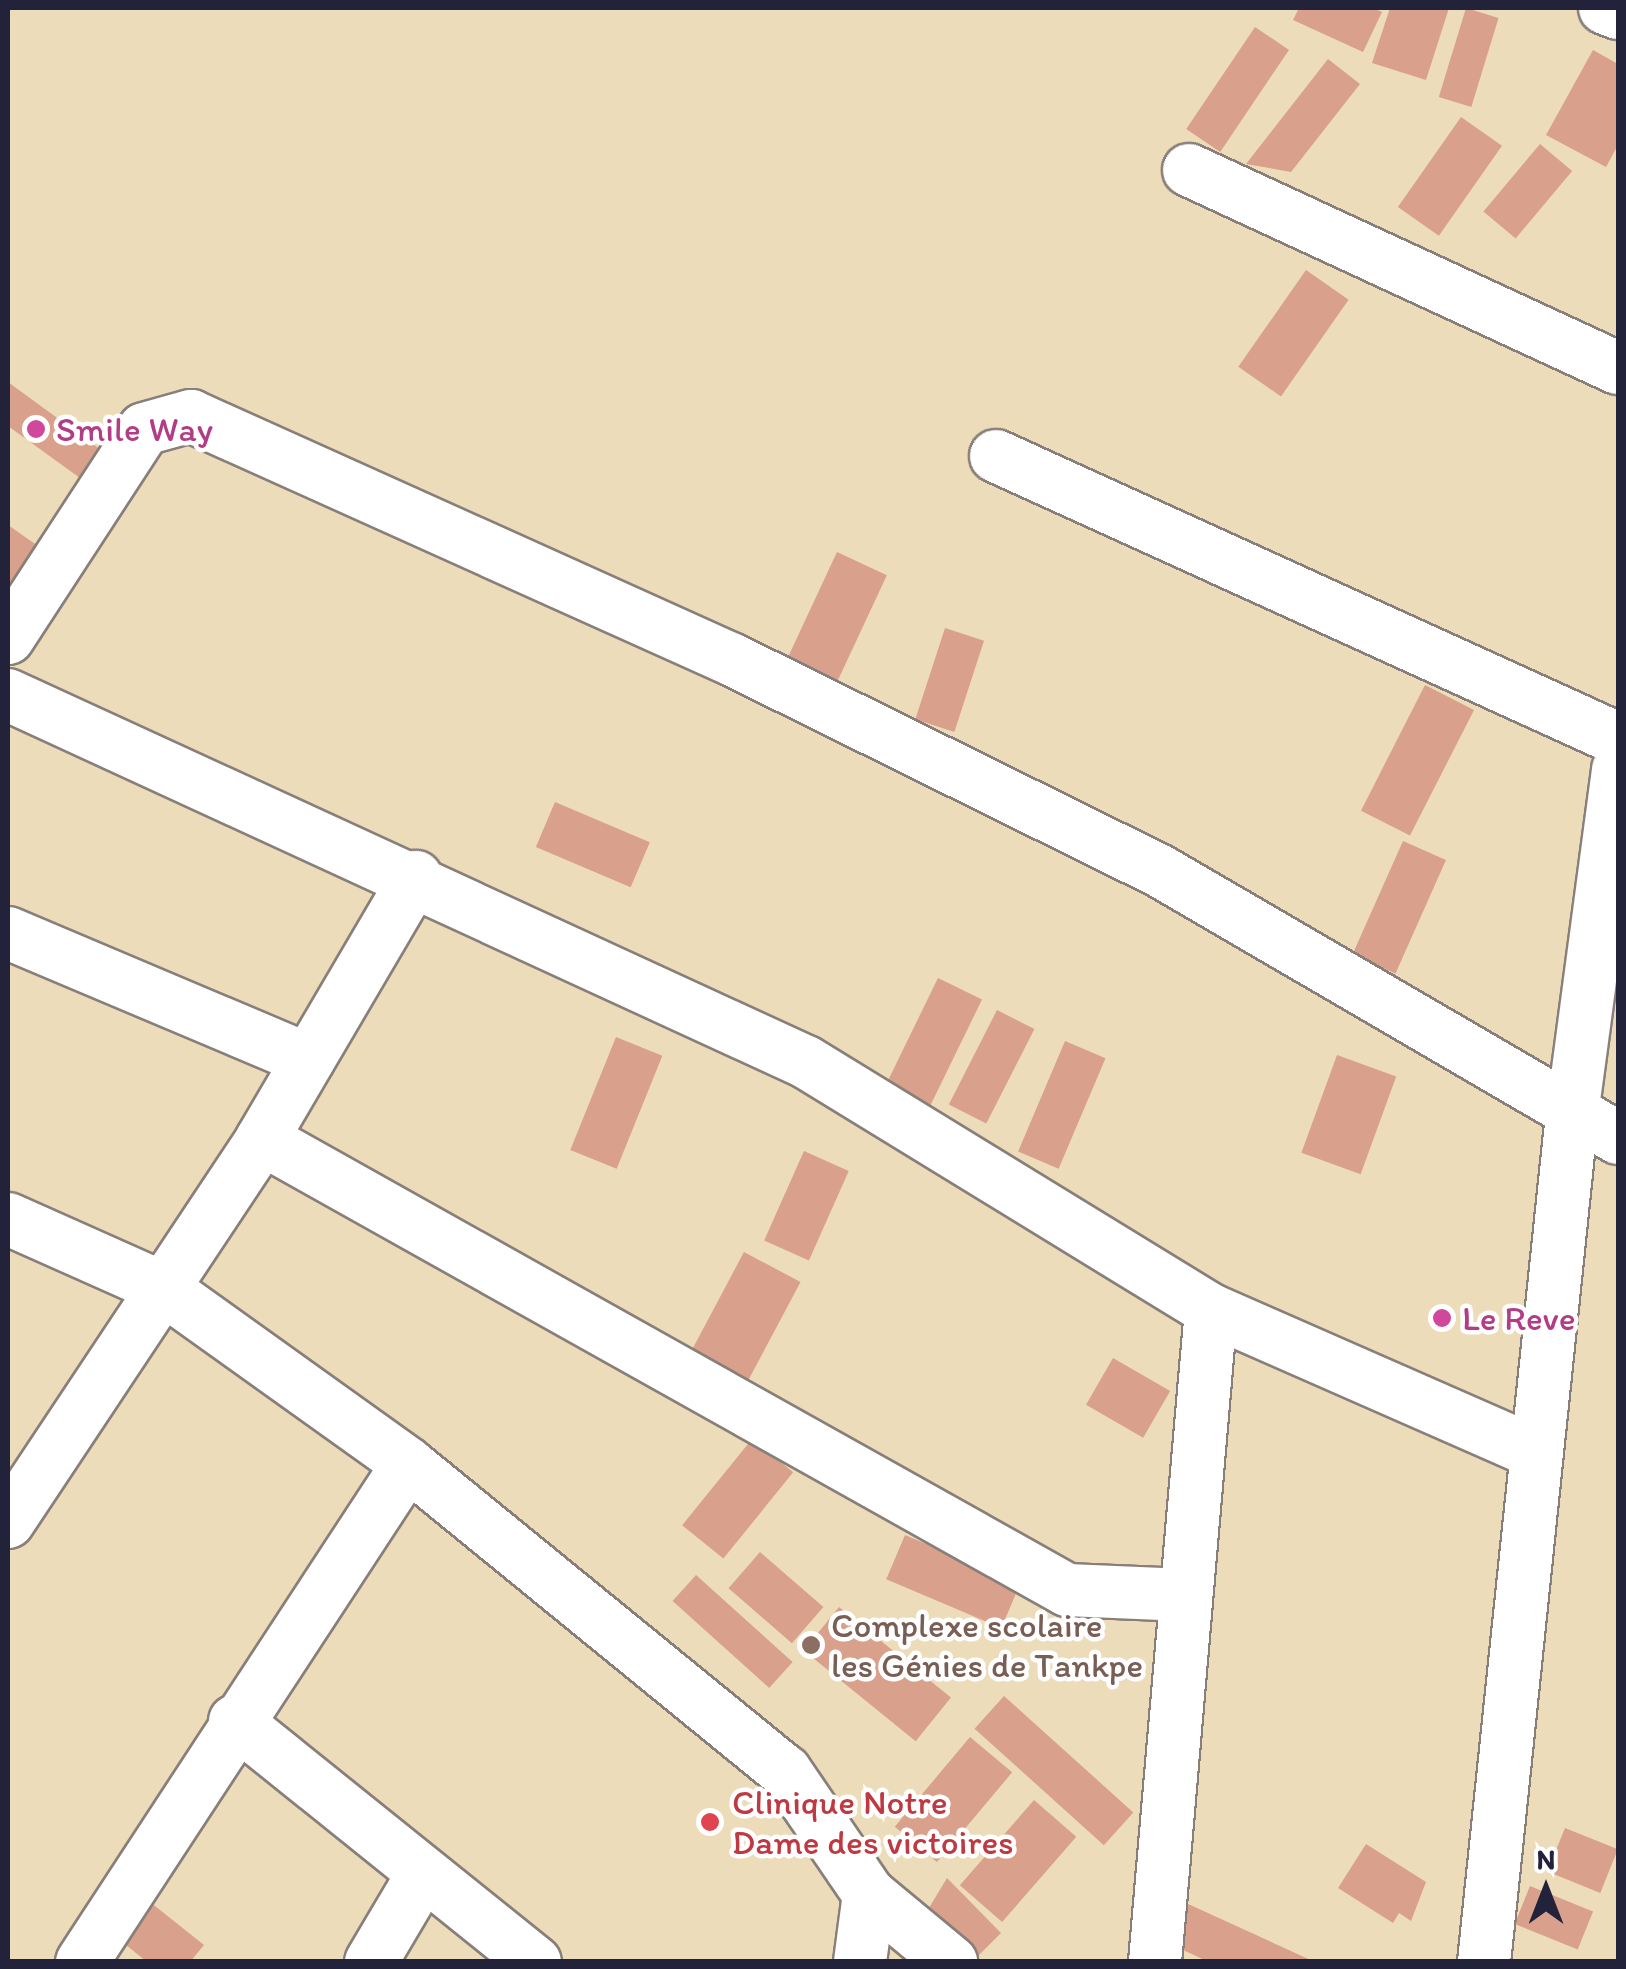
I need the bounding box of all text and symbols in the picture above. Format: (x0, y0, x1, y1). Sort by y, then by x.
place label: Smile Way (56, 408, 211, 450)
marker: Smile Way (25, 418, 47, 440)
place label: Le Reve (1462, 1297, 1575, 1339)
marker: Le Reve (1431, 1307, 1453, 1329)
place label: Complexe scolaire les Génies de Tankpe (831, 1604, 1142, 1686)
marker: Complexe scolaire les Génies de Tankpe (800, 1634, 822, 1656)
place label: Clinique Notre Dame des victoires (732, 1781, 1014, 1863)
marker: Clinique Notre Dame des victoires (697, 1809, 723, 1835)
north arrow (1496, 1839, 1596, 1939)
text: N (1537, 1842, 1555, 1876)

